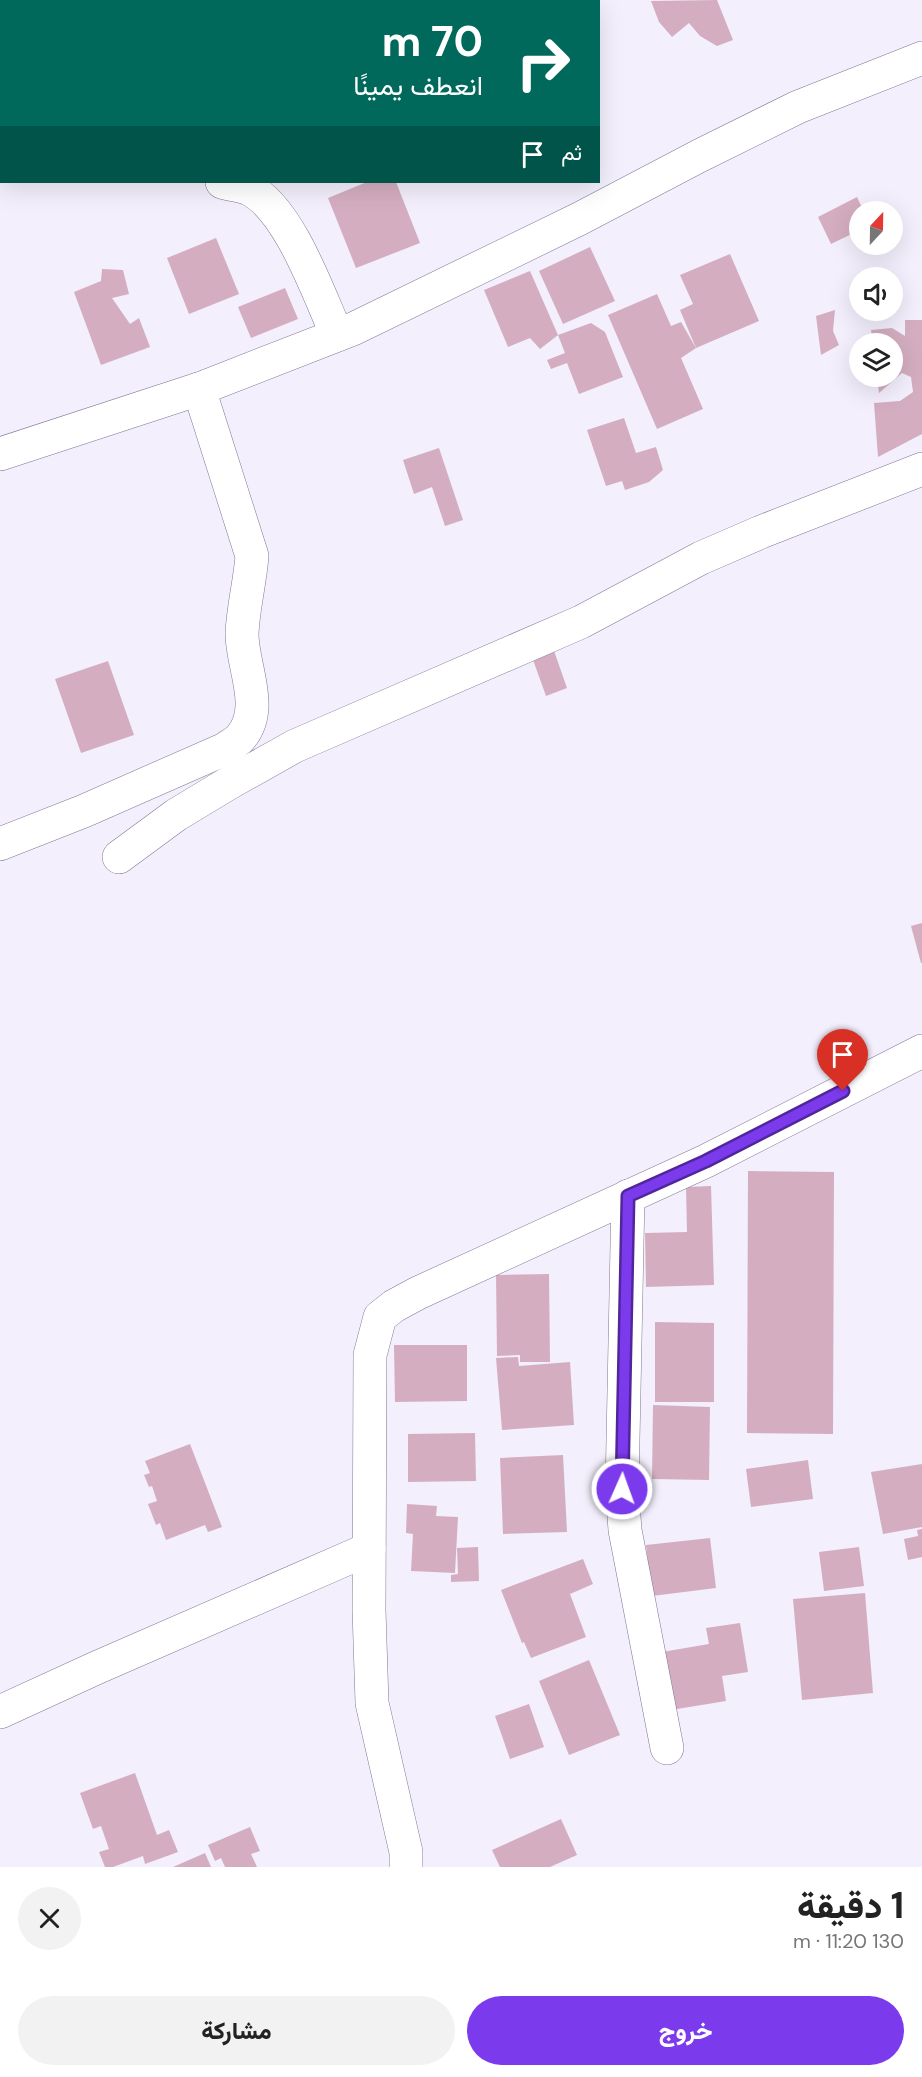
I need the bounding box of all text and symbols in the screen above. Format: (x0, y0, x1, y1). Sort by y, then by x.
text: 70 m (382, 14, 483, 69)
icon: right (504, 24, 582, 102)
text: انعطف يمينًا (353, 68, 483, 103)
icon: arrive (516, 138, 549, 171)
text: ثم (561, 138, 582, 167)
north arrow (849, 201, 903, 255)
map controls (849, 201, 903, 387)
button: sound (849, 267, 903, 321)
button: layers (849, 333, 903, 387)
pin (817, 1029, 868, 1091)
icon: arrive (826, 1038, 859, 1071)
position arrow (590, 1457, 654, 1521)
text: 1 دقيقة (797, 1882, 904, 1929)
button: close (18, 1887, 81, 1950)
text: 130 m · 11:20 (793, 1928, 904, 1954)
button: مشاركة (18, 1996, 455, 2065)
button: خروج (467, 1996, 904, 2065)

